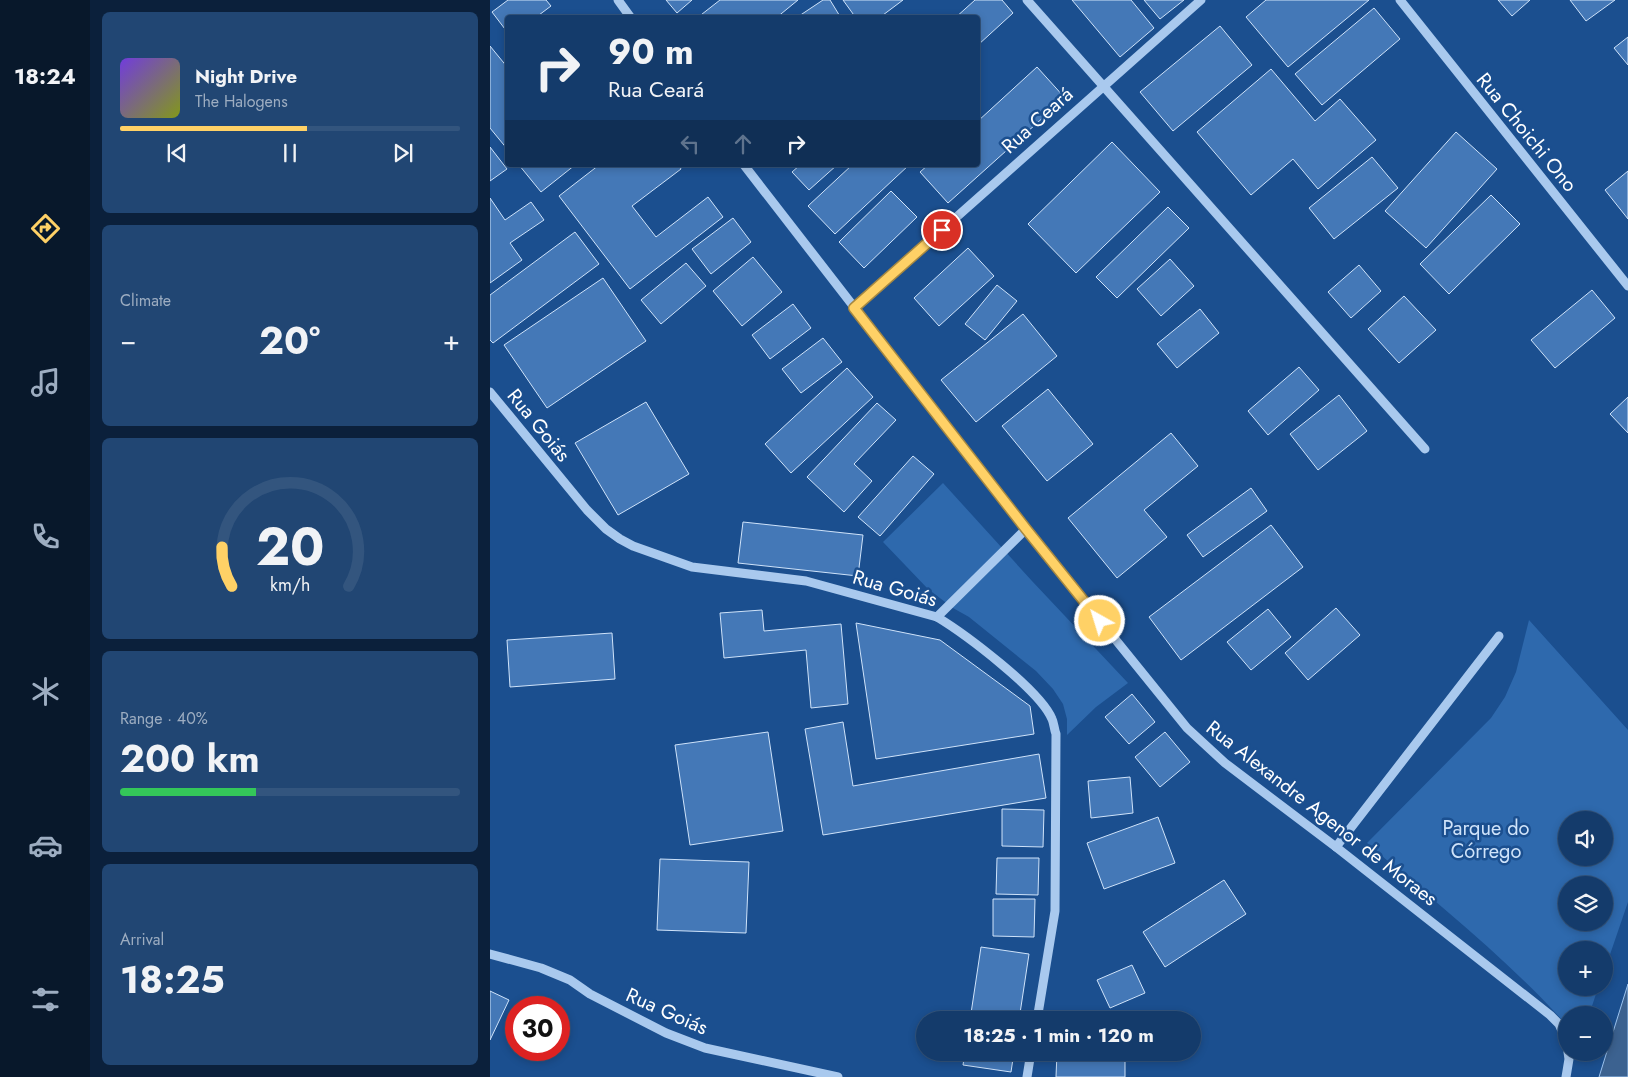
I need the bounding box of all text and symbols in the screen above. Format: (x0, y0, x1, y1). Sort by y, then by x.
text: 90 m (608, 27, 694, 77)
icon: right (525, 35, 590, 100)
text: 18:24 (14, 60, 76, 92)
text: Night Drive (195, 63, 297, 90)
street label: Rua Choichi Ono (1469, 66, 1584, 198)
text: Rua Ceará (608, 73, 704, 105)
street label: Rua Ceará (995, 80, 1080, 160)
text: The Halogens (195, 90, 288, 113)
icon: left (676, 130, 704, 158)
icon: ahead (729, 130, 757, 158)
icon: right (782, 130, 810, 158)
icon: previous (163, 139, 191, 167)
icon: pause (276, 139, 304, 167)
icon: next (389, 139, 417, 167)
pin (921, 209, 963, 251)
icon: directions (28, 211, 63, 246)
icon: arrive (928, 216, 956, 244)
text: Climate (120, 289, 171, 312)
text: 20° (259, 313, 320, 368)
text: − (120, 320, 137, 361)
text: + (443, 320, 460, 361)
icon: music (28, 365, 63, 400)
street label: Rua Goiás (500, 382, 577, 468)
text: 20 (256, 509, 324, 585)
icon: phone (28, 519, 63, 554)
street label: Rua Goiás (849, 563, 941, 614)
text: km/h (270, 572, 310, 598)
position arrow (1073, 594, 1125, 646)
icon: climate (28, 674, 63, 709)
text: Range · 40% (120, 707, 208, 730)
street label: Rua Alexandre Agenor de Moraes (1200, 714, 1444, 913)
text: 200 km (120, 731, 260, 786)
map controls (1558, 811, 1613, 1061)
button: sound (1558, 811, 1613, 866)
park label: Parque do Córrego (1442, 814, 1530, 866)
icon: car (28, 828, 63, 863)
button: layers (1558, 876, 1613, 931)
text: Arrival (120, 928, 164, 951)
button: + (1558, 941, 1613, 996)
text: 18:25 (120, 952, 225, 1007)
street label: Rua Goiás (621, 981, 712, 1042)
icon: filters (28, 982, 63, 1017)
speed limit sign: 30 (505, 996, 570, 1061)
button: − (1558, 1006, 1613, 1061)
text: 18:25 · 1 min · 120 m (963, 1022, 1154, 1049)

